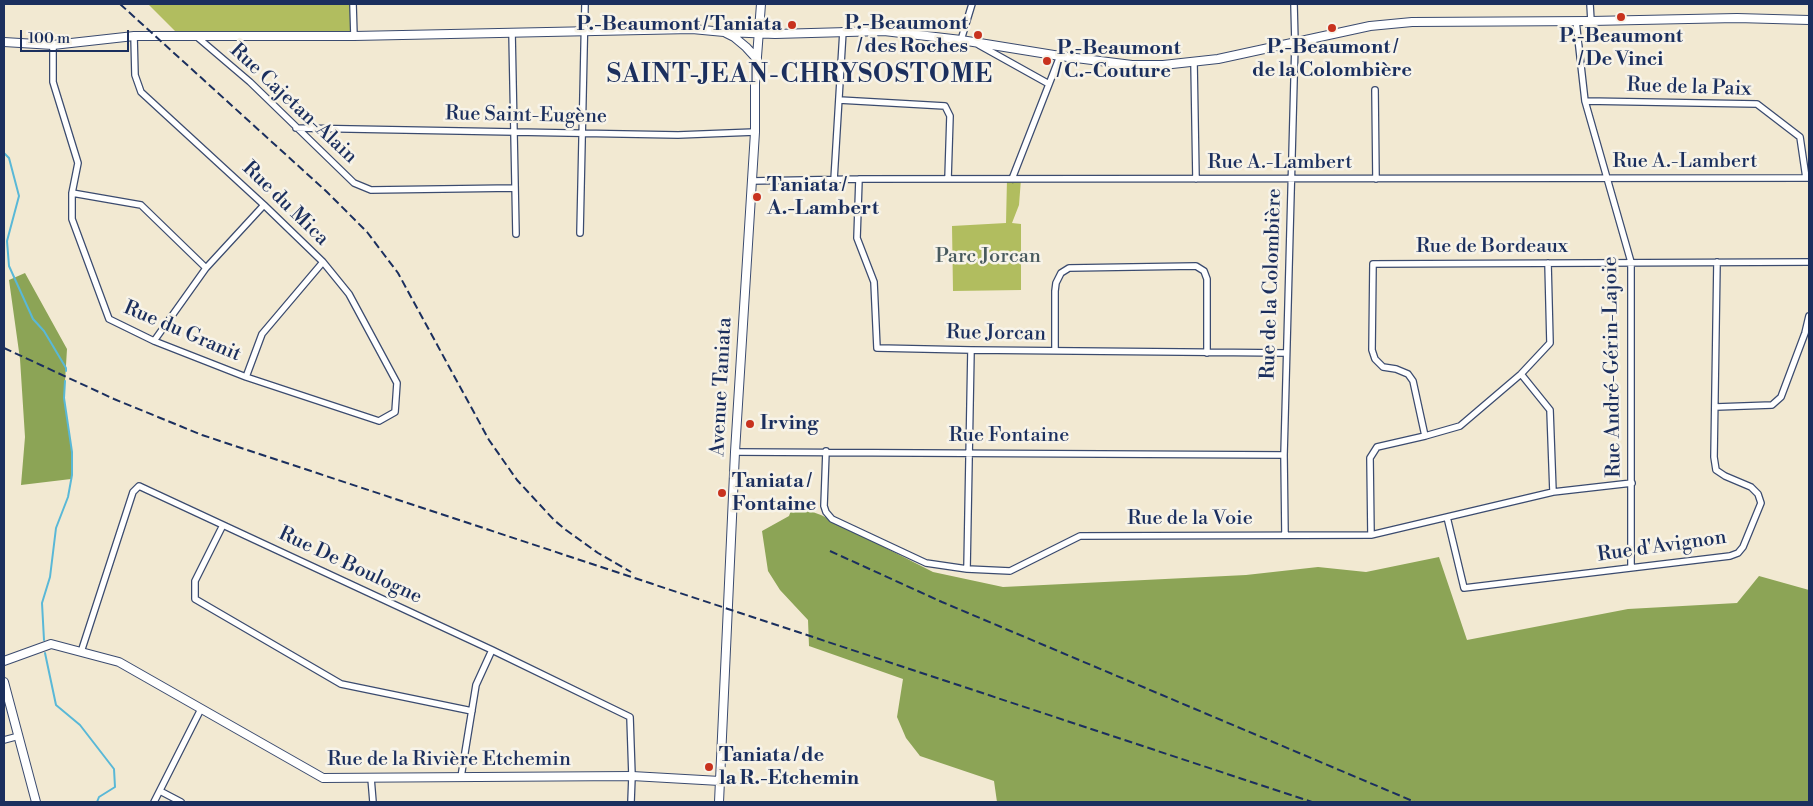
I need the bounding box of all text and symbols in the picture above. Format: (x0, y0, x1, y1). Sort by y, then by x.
marker: P.-Beaumont / De Vinci (1615, 11, 1627, 23)
place label: P.-Beaumont / des Roches (845, 12, 968, 59)
place label: P.-Beaumont / Taniata (577, 13, 782, 37)
marker: P.-Beaumont / Taniata (786, 19, 798, 31)
scale bar (22, 20, 131, 52)
marker: P.-Beaumont / de la Colombière (1326, 22, 1338, 34)
place label: P.-Beaumont / De Vinci (1559, 25, 1683, 72)
text: 100 m (28, 29, 70, 48)
marker: P.-Beaumont / des Roches (972, 29, 984, 41)
place label: P.-Beaumont / de la Colombière (1252, 36, 1412, 83)
place label: P.-Beaumont / C.-Couture (1057, 37, 1180, 84)
street label: Rue Cajetan-Alain (224, 39, 362, 169)
marker: P.-Beaumont / C.-Couture (1041, 55, 1053, 67)
district label: SAINT-JEAN-CHRYSOSTOME (604, 61, 996, 91)
street label: Rue de la Paix (1626, 74, 1752, 102)
street label: Rue Saint-Eugène (445, 103, 607, 129)
street label: Rue A.-Lambert (1613, 150, 1757, 174)
street label: Rue A.-Lambert (1208, 151, 1352, 175)
street label: Rue du Mica (237, 157, 333, 251)
place label: Taniata / A.-Lambert (767, 174, 879, 221)
street label: Rue de la Colombière (1257, 188, 1287, 380)
marker: Taniata / A.-Lambert (751, 191, 763, 203)
street label: Rue de Bordeaux (1416, 235, 1568, 259)
park label: Parc Jorcan (935, 245, 1041, 269)
street label: Rue André-Gérin-Lajoie (1599, 256, 1627, 478)
street label: Rue du Granit (120, 297, 244, 367)
street label: Avenue Taniata (706, 317, 738, 457)
street label: Rue Jorcan (946, 321, 1046, 347)
place label: Irving (760, 412, 818, 436)
marker: Irving (744, 418, 756, 430)
street label: Rue Fontaine (949, 424, 1069, 448)
place label: Taniata / Fontaine (732, 470, 816, 517)
marker: Taniata / Fontaine (716, 487, 728, 499)
street label: Rue de la Voie (1127, 507, 1253, 531)
street label: Rue De Boulogne (274, 522, 426, 610)
street label: Rue d'Avignon (1596, 526, 1728, 568)
place label: Taniata / de la R.-Etchemin (719, 744, 859, 791)
street label: Rue de la Rivière Etchemin (327, 748, 571, 772)
marker: Taniata / de la R.-Etchemin (703, 761, 715, 773)

